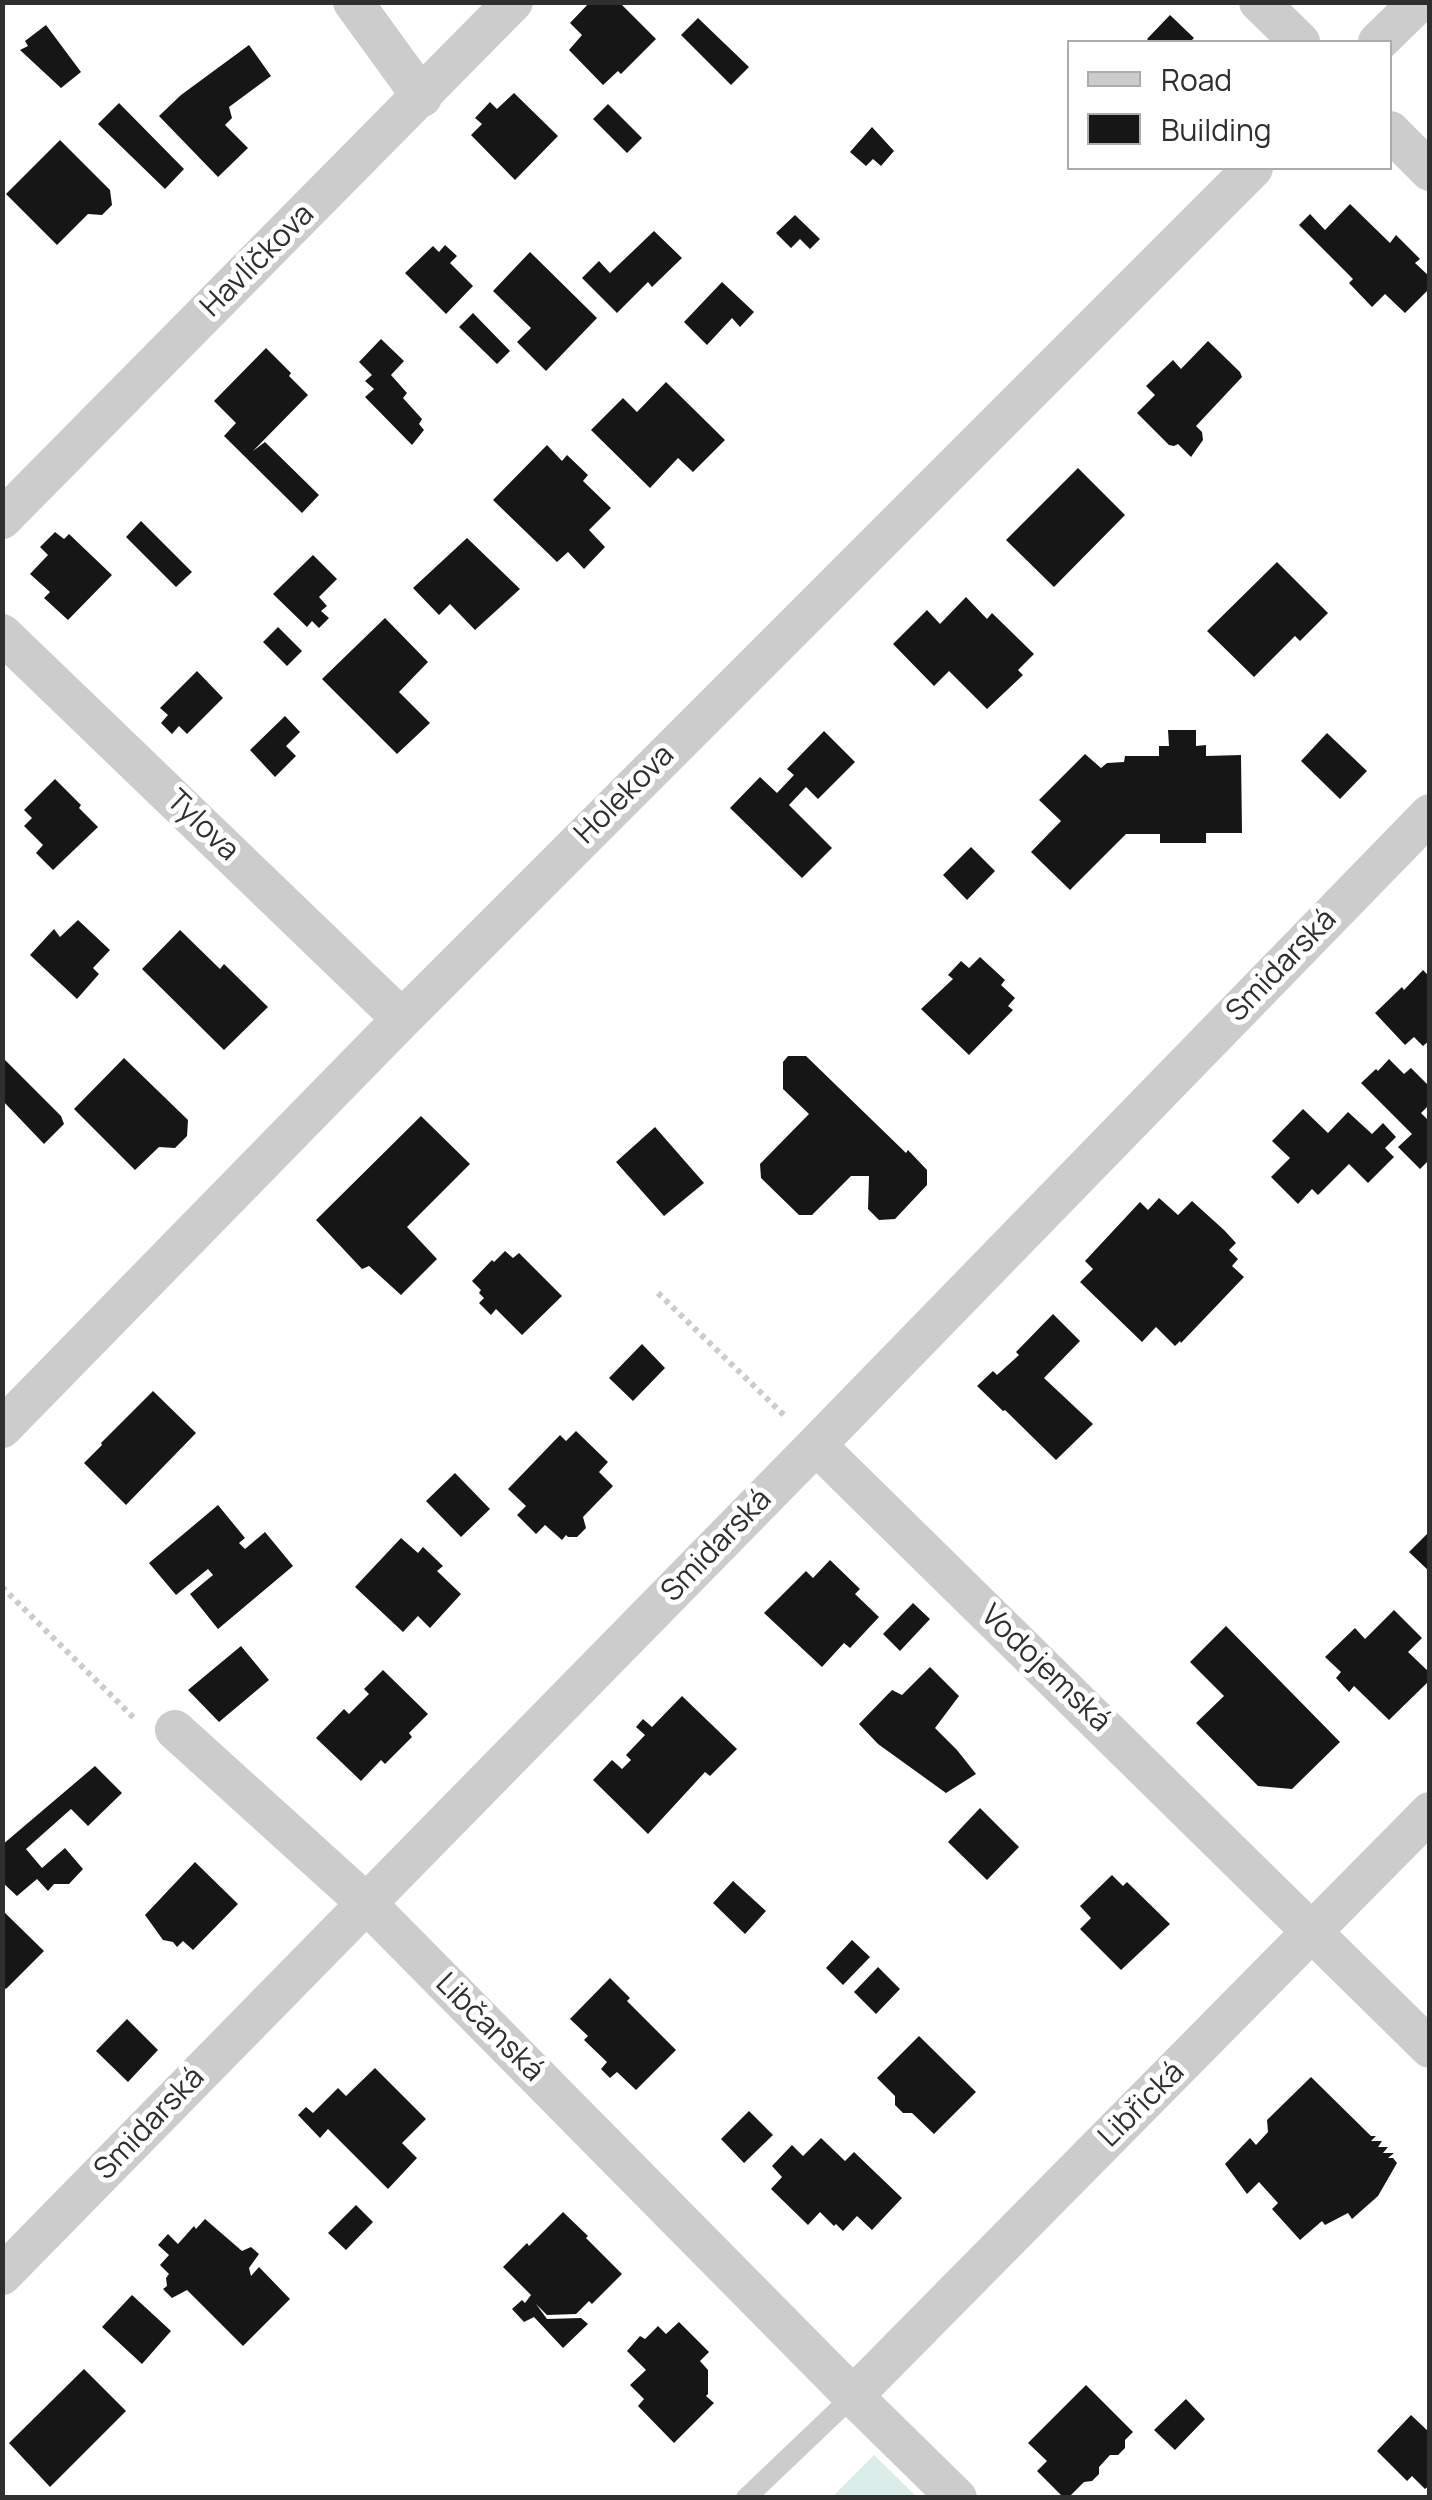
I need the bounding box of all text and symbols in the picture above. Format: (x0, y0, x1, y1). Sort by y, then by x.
legend (1067, 40, 1392, 170)
text: Road (1161, 59, 1232, 100)
text: Building (1161, 109, 1272, 150)
street label: Havlíčkova (194, 197, 322, 325)
street label: Holekova (568, 738, 682, 852)
street label: Tylova (158, 783, 246, 869)
street label: Smidarská (1219, 902, 1345, 1030)
street label: Smidarská (654, 1482, 780, 1610)
street label: Vodojemská (972, 1598, 1118, 1740)
street label: Libčanská (427, 1966, 551, 2090)
street label: Libřická (1092, 2055, 1192, 2155)
street label: Smidarská (87, 2060, 213, 2188)

